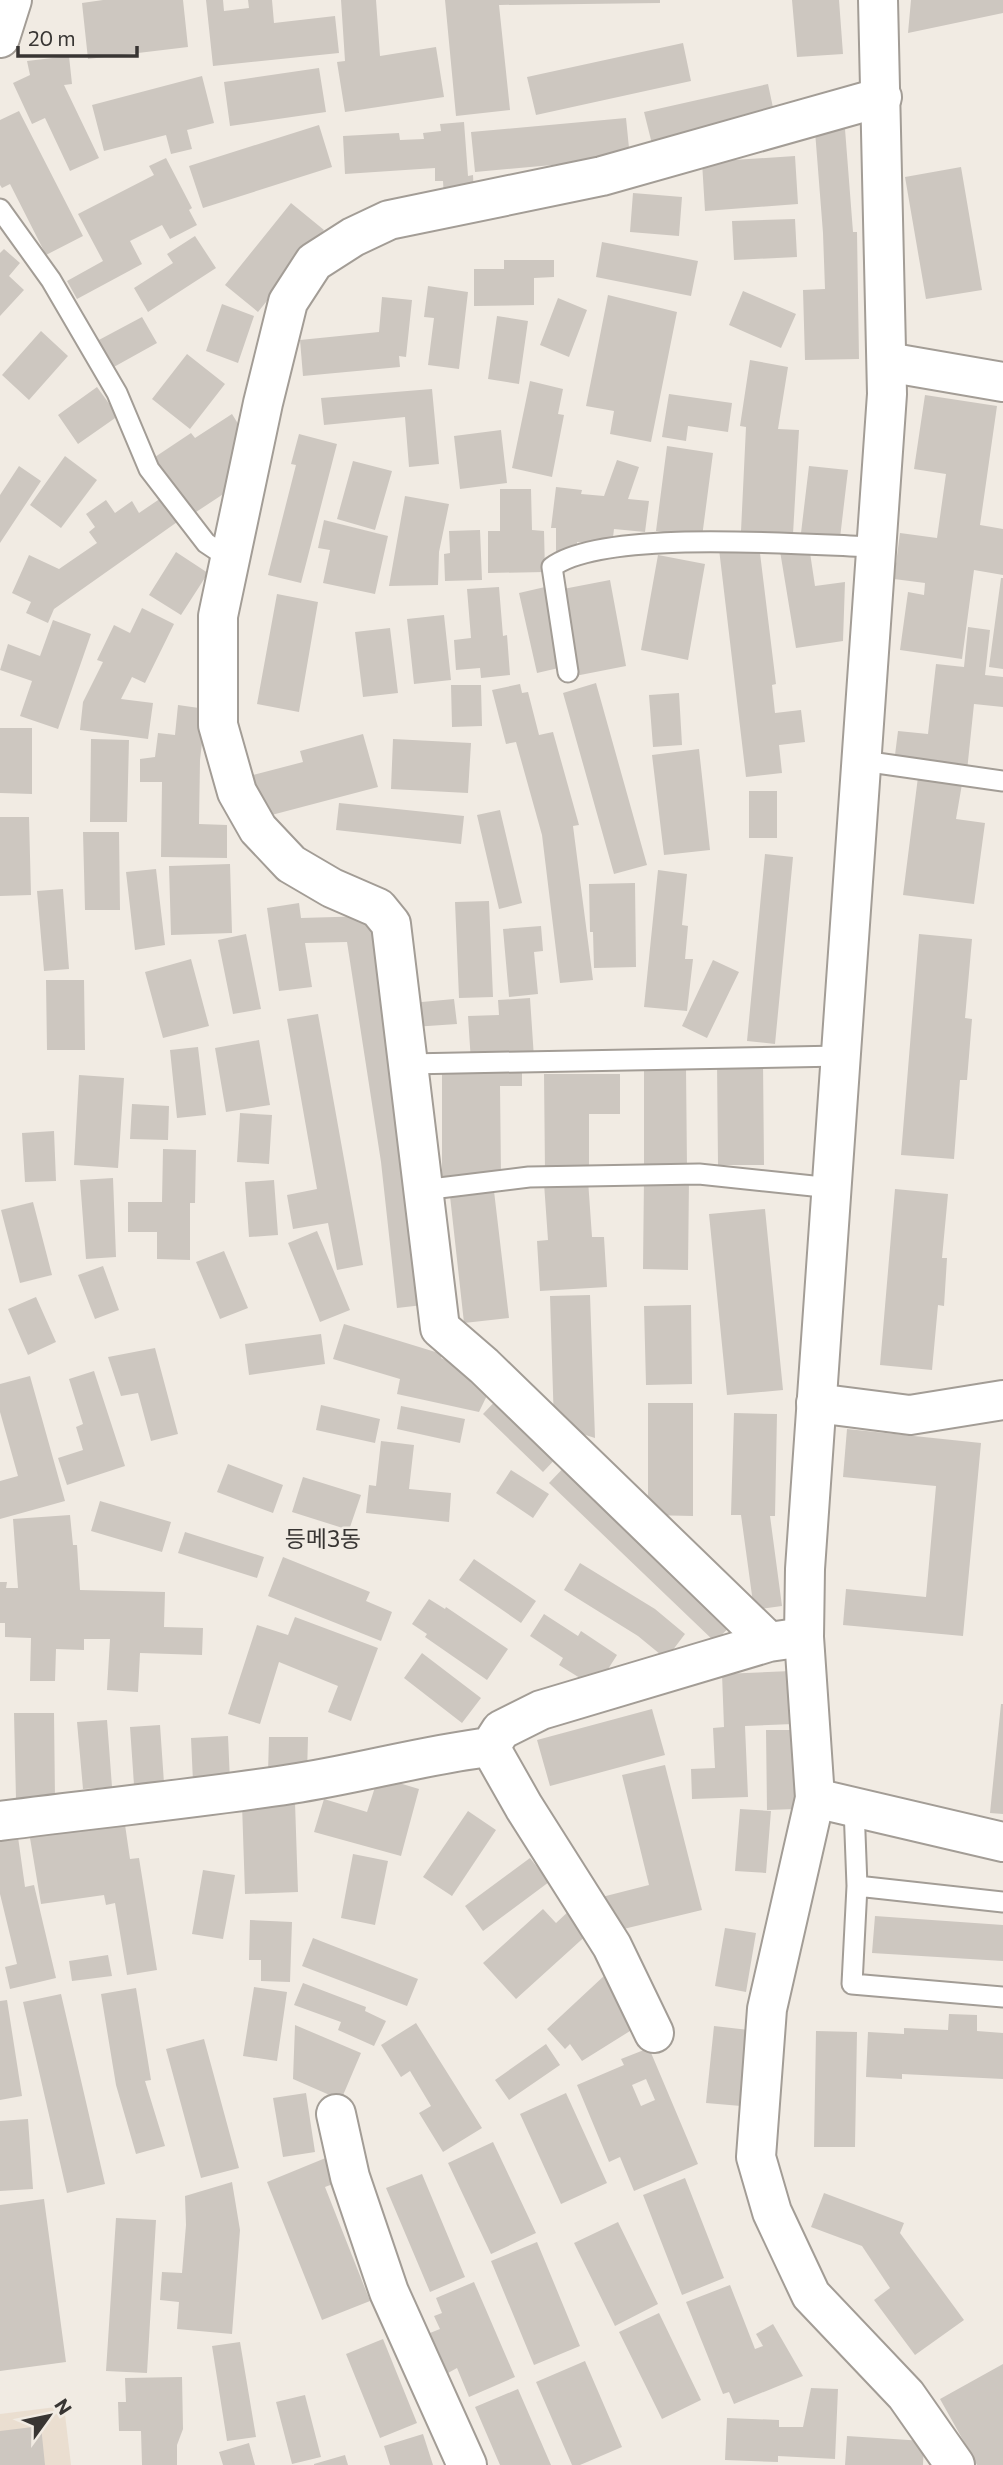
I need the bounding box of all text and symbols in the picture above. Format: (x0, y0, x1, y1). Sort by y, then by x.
scale bar (18, 14, 136, 58)
text: 20 m (28, 25, 76, 50)
district label: 등메3동 (285, 1524, 361, 1552)
north arrow (14, 2381, 84, 2451)
text: N (50, 2394, 77, 2419)

